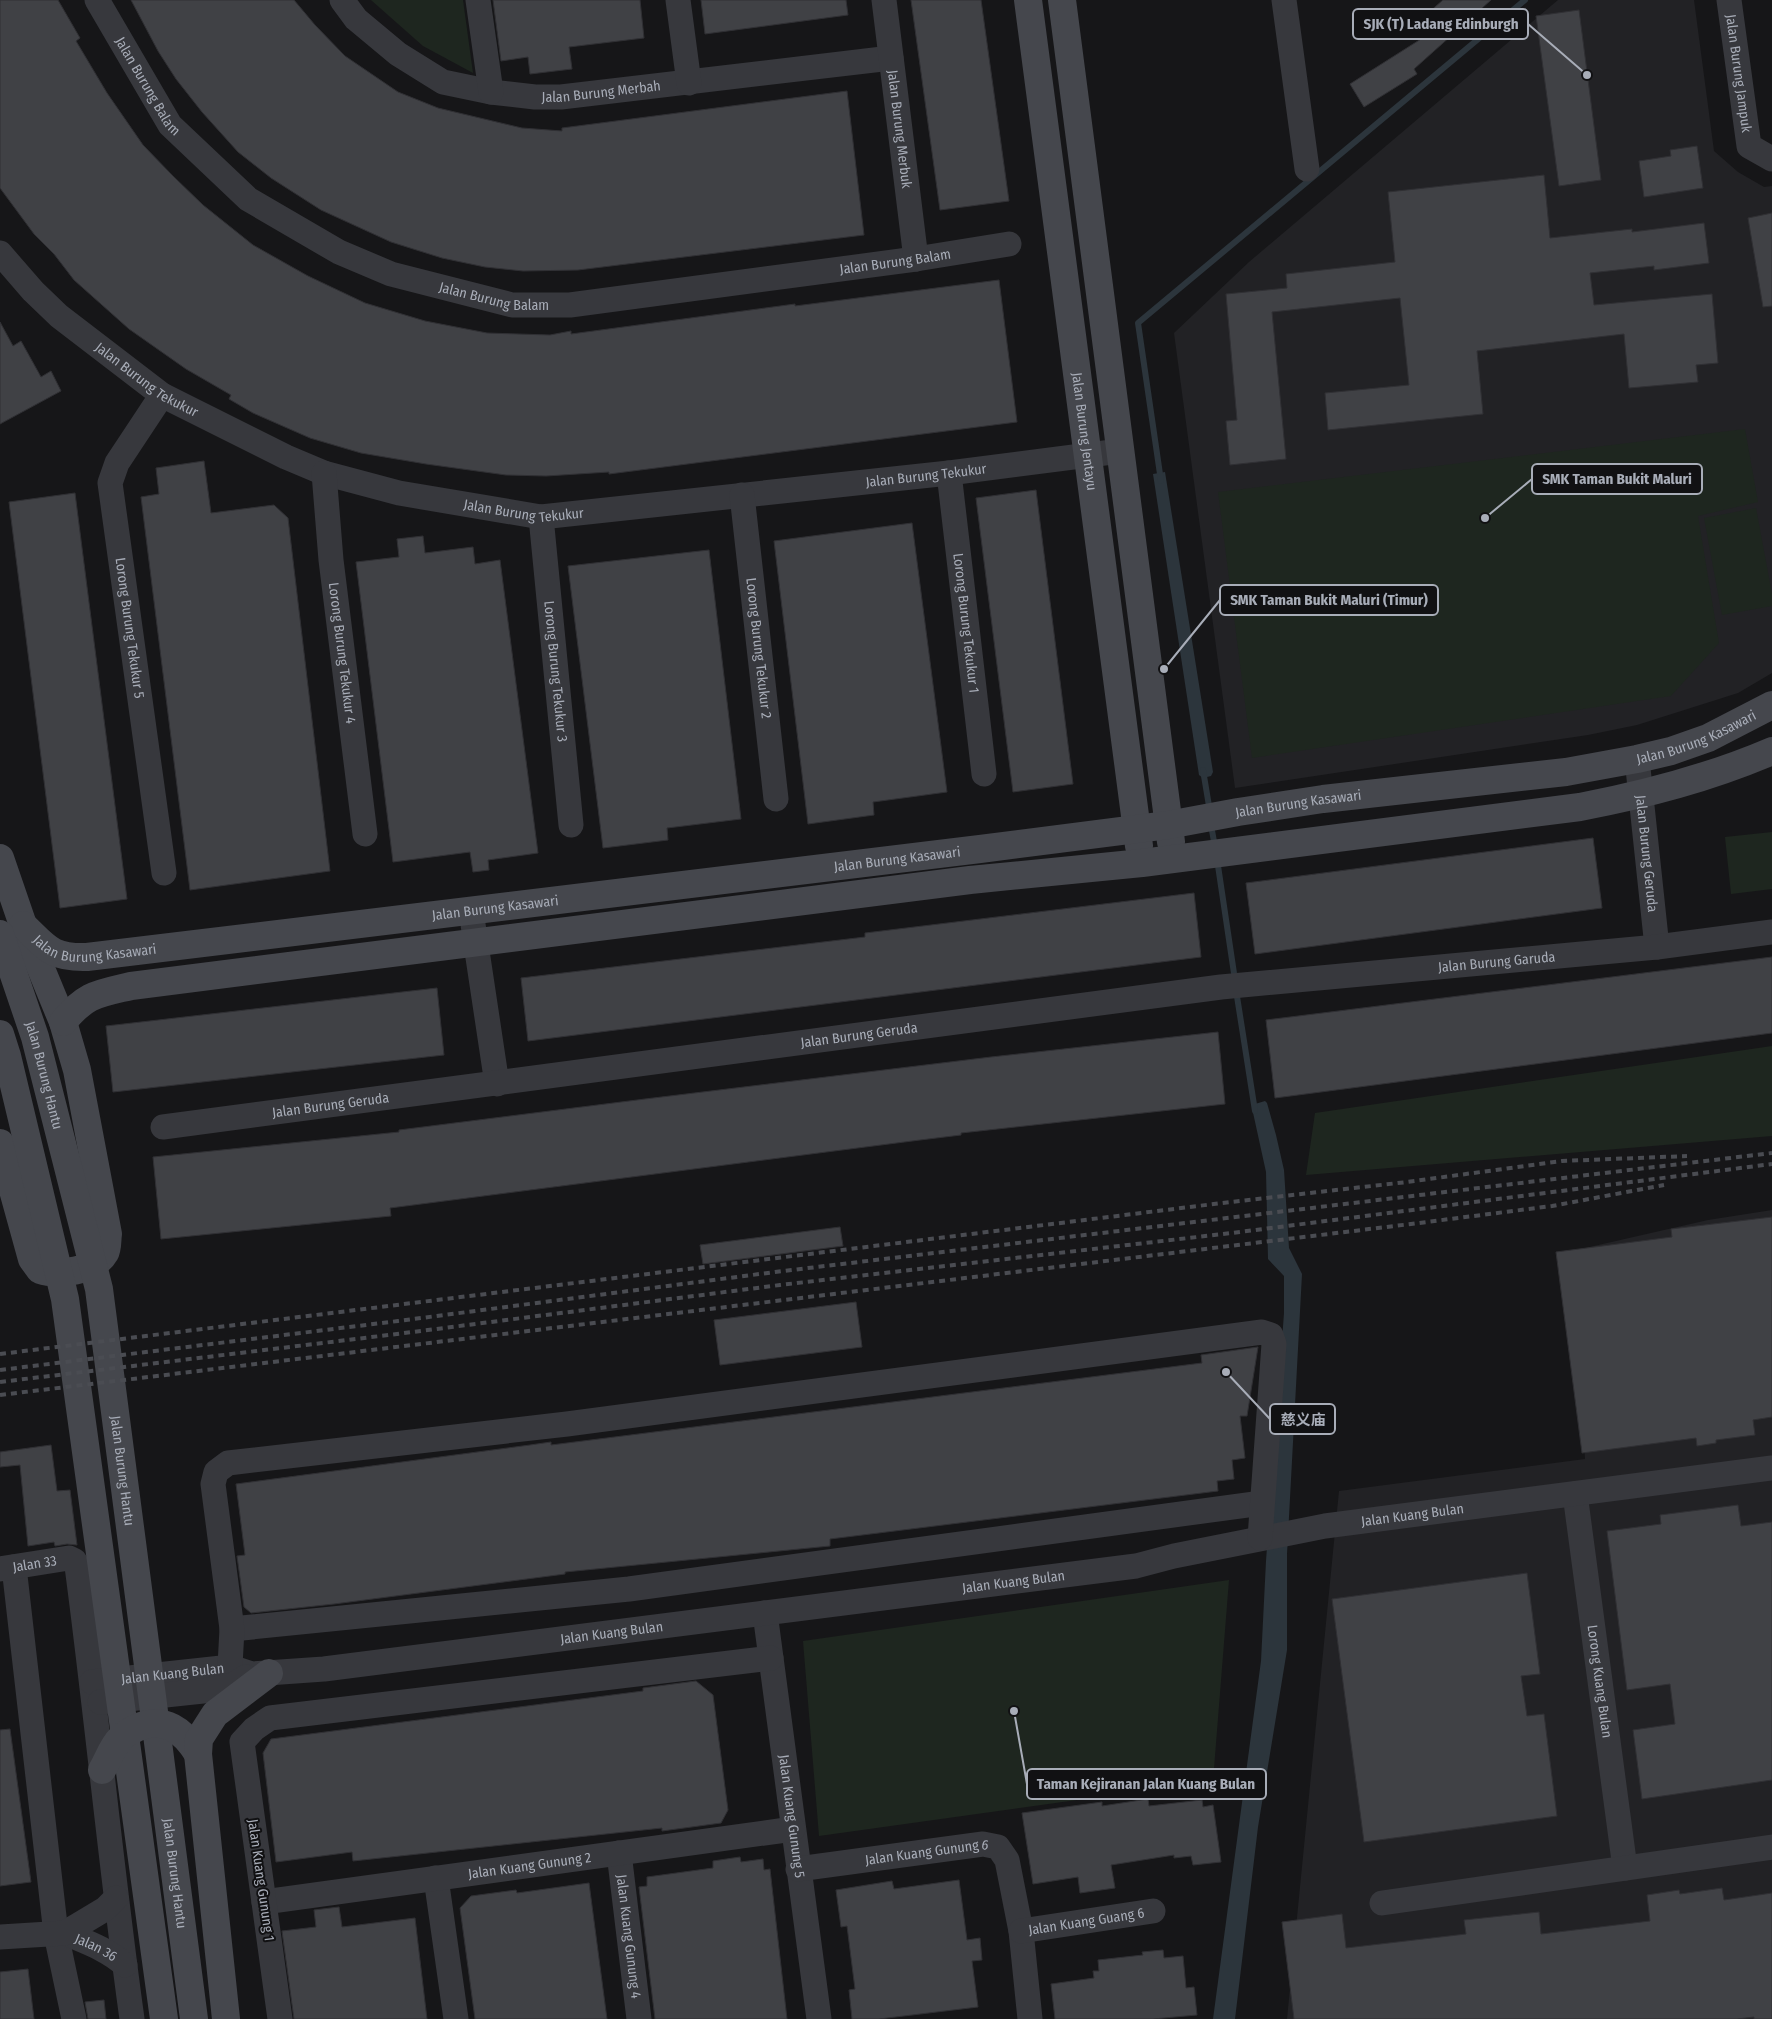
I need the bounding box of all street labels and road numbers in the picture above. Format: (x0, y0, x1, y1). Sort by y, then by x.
street label: Jalan Burung Jampuk (1723, 13, 1756, 134)
street label: Jalan Burung Balam (112, 34, 184, 139)
street label: Jalan Burung Merbuk (884, 69, 916, 190)
street label: Jalan Burung Merbah (542, 77, 662, 106)
street label: Jalan Burung Balam (839, 245, 952, 278)
street label: Jalan Burung Balam (437, 278, 549, 314)
street label: Jalan Burung Tekukur (92, 338, 201, 420)
street label: Jalan Burung Jentayu (1068, 371, 1101, 491)
street label: Jalan Burung Tekukur (865, 460, 987, 490)
street label: Jalan Burung Tekukur (462, 496, 585, 526)
street label: Lorong Burung Tekukur 1 (950, 552, 983, 694)
street label: Lorong Burung Tekukur 5 (112, 557, 148, 699)
street label: Lorong Burung Tekukur 2 (743, 577, 775, 719)
street label: Lorong Burung Tekukur 4 (325, 581, 360, 725)
street label: Lorong Burung Tekukur 3 (541, 600, 571, 743)
street label: Jalan Burung Kasawari (1635, 706, 1759, 767)
street label: Jalan Burung Kasawari (1234, 786, 1362, 821)
street label: Jalan Burung Geruda (1632, 794, 1662, 913)
street label: Jalan Burung Kasawari (833, 843, 961, 875)
street label: Jalan Burung Kasawari (431, 892, 559, 924)
street label: Jalan Burung Kasawari (29, 931, 157, 966)
street label: Jalan Burung Garuda (1437, 948, 1556, 976)
street label: Jalan Burung Hantu (22, 1019, 67, 1131)
street label: Jalan Burung Geruda (799, 1019, 919, 1051)
street label: Jalan Burung Geruda (271, 1089, 390, 1121)
street label: Jalan Burung Hantu (107, 1415, 138, 1527)
street label: Jalan Kuang Bulan (1360, 1500, 1465, 1530)
street label: Jalan 33 (11, 1552, 58, 1575)
street label: Jalan Kuang Bulan (961, 1567, 1066, 1596)
street label: Jalan Kuang Bulan (559, 1618, 664, 1647)
street label: Lorong Kuang Bulan (1584, 1624, 1616, 1739)
street label: Jalan Kuang Bulan (120, 1659, 225, 1687)
street label: Jalan Kuang Gunung 5 (775, 1753, 809, 1879)
street label: Jalan Burung Hantu (159, 1817, 191, 1929)
street label: Jalan Kuang Gunung 1 (244, 1818, 278, 1942)
street label: Jalan Kuang Gunung 6 (864, 1835, 990, 1868)
street label: Jalan Kuang Gunung 2 (467, 1848, 592, 1882)
street label: Jalan Kuang Gunung 4 (613, 1873, 645, 2000)
street label: Jalan Kuang Guang 6 (1027, 1904, 1145, 1938)
street label: Jalan 36 (72, 1930, 120, 1965)

